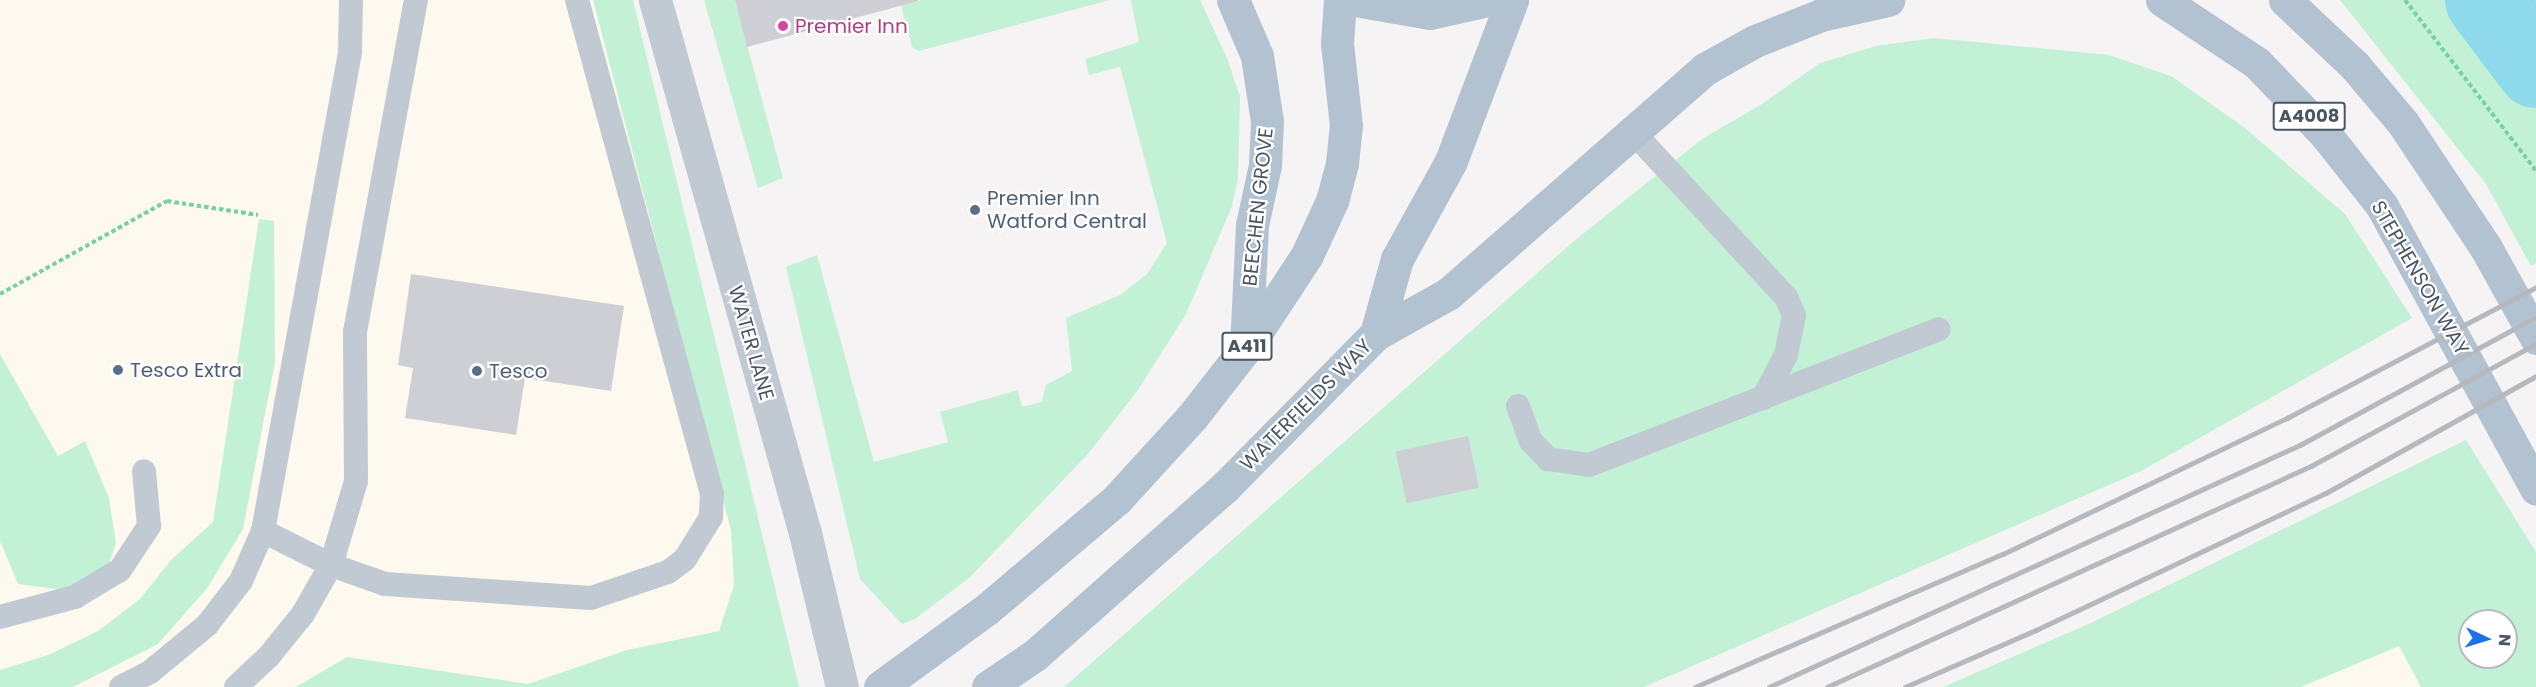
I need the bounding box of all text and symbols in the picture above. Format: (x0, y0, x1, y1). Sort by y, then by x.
place label: Premier Inn (795, 14, 908, 38)
marker: Premier Inn (776, 19, 790, 33)
road number: A4008 (2272, 101, 2346, 131)
street label: BEECHEN GROVE (1238, 127, 1278, 287)
place label: Premier Inn Watford Central (987, 186, 1147, 233)
street label: STEPHENSON WAY (2366, 197, 2474, 359)
marker: Premier Inn Watford Central (968, 203, 982, 217)
street label: WATER LANE (723, 283, 779, 403)
road number: A411 (1222, 331, 1272, 361)
street label: WATERFIELDS WAY (1235, 334, 1377, 476)
place label: Tesco Extra (130, 358, 242, 382)
place label: Tesco (489, 359, 548, 383)
marker: Tesco Extra (111, 363, 125, 377)
marker: Tesco (470, 364, 484, 378)
north arrow (2458, 609, 2518, 669)
text: N (2493, 633, 2516, 647)

